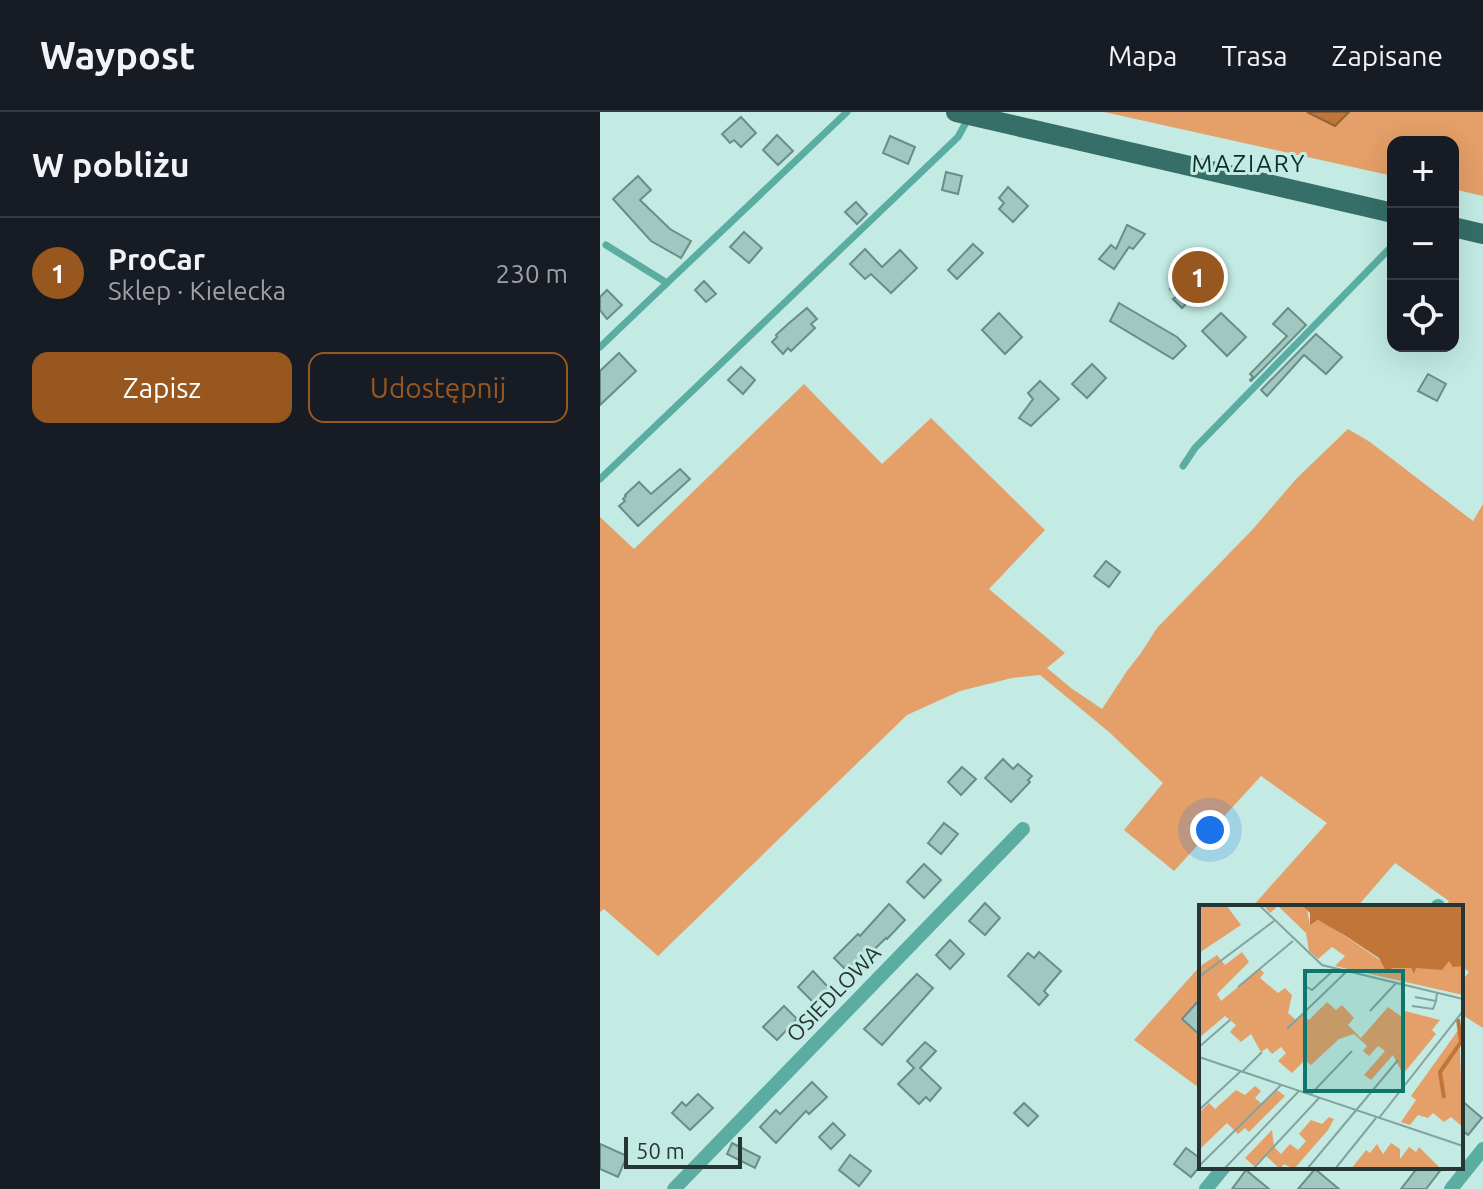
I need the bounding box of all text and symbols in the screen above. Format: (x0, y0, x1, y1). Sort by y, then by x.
text: Waypost (40, 34, 195, 76)
text: Mapa (1108, 40, 1177, 71)
text: Trasa (1221, 40, 1288, 71)
text: Zapisane (1332, 40, 1443, 71)
map controls (1387, 136, 1459, 352)
button: + (1387, 136, 1459, 208)
text: W pobliżu (32, 145, 190, 183)
district label: MAZIARY (1192, 150, 1306, 177)
button: − (1387, 208, 1459, 280)
text: ProCar (108, 242, 205, 276)
pin: 1 (1172, 247, 1224, 307)
text: 1 (51, 259, 65, 288)
text: 230 m (496, 259, 568, 288)
text: Sklep · Kielecka (108, 276, 286, 305)
button: locate (1387, 280, 1459, 352)
button: Zapisz (32, 352, 292, 423)
button: Udostępnij (308, 352, 568, 423)
your location (1190, 810, 1230, 850)
inset map (1199, 905, 1463, 1169)
street label: OSIEDLOWA (781, 939, 886, 1046)
scale bar (624, 1133, 742, 1169)
text: 50 m (636, 1138, 685, 1163)

